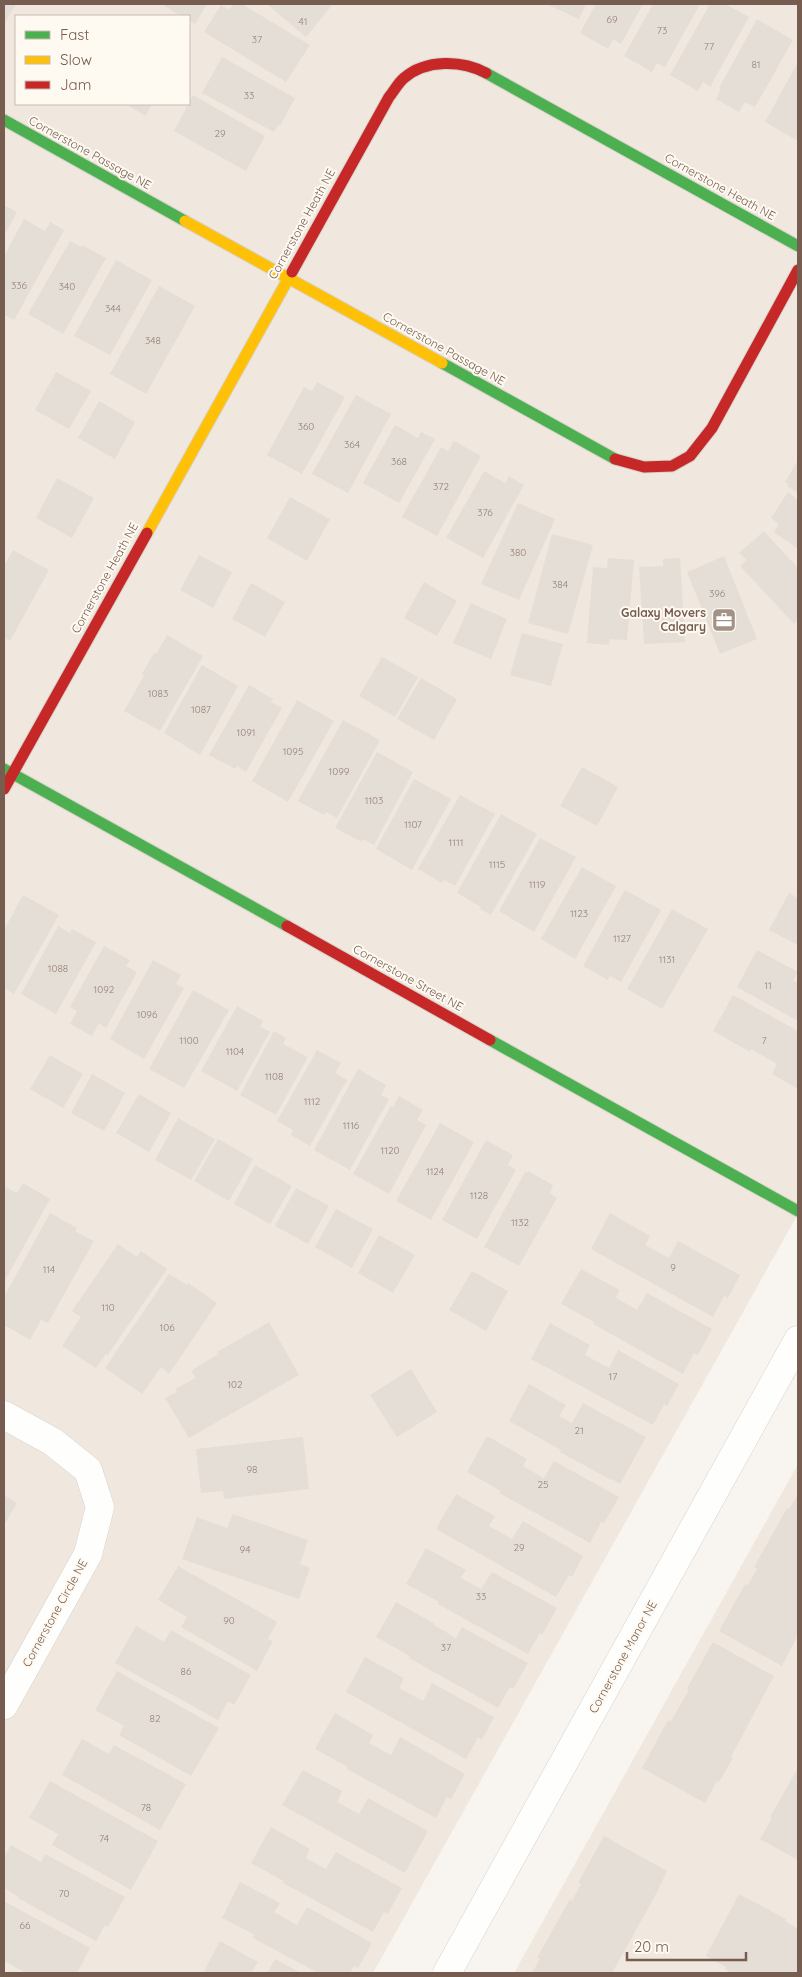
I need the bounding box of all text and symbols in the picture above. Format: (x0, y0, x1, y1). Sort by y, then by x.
house number: 69 (607, 13, 618, 26)
legend (15, 15, 190, 105)
house number: 41 (299, 15, 307, 28)
house number: 73 (657, 24, 667, 37)
text: Fast (60, 25, 89, 44)
house number: 37 (252, 33, 262, 46)
house number: 77 (704, 40, 714, 53)
text: Slow (60, 50, 92, 69)
house number: 81 (751, 58, 761, 71)
text: Jam (60, 75, 91, 94)
house number: 33 (244, 89, 254, 102)
street label: Cornerstone Passage NE (26, 113, 154, 193)
house number: 29 (214, 127, 226, 140)
street label: Cornerstone Heath NE (662, 150, 778, 223)
street label: Cornerstone Heath NE (265, 166, 338, 282)
house number: 336 (11, 279, 28, 292)
house number: 340 (59, 280, 75, 293)
house number: 344 (105, 302, 121, 315)
street label: Cornerstone Passage NE (380, 309, 508, 389)
house number: 348 (145, 334, 161, 347)
house number: 360 (298, 420, 314, 433)
house number: 364 (344, 438, 360, 451)
house number: 368 (391, 455, 407, 468)
house number: 372 (433, 480, 449, 493)
house number: 376 (477, 506, 493, 519)
street label: Cornerstone Heath NE (68, 520, 141, 636)
house number: 380 (510, 546, 526, 559)
house number: 384 (552, 578, 568, 591)
house number: 396 (709, 587, 726, 600)
place label: Galaxy Movers Calgary (621, 605, 706, 634)
office icon: Galaxy Movers Calgary (711, 607, 737, 633)
house number: 1083 (148, 687, 168, 700)
house number: 1087 (191, 703, 211, 716)
house number: 1091 (236, 726, 256, 739)
house number: 1095 (283, 745, 303, 758)
house number: 1099 (329, 765, 350, 778)
house number: 1103 (365, 794, 383, 807)
house number: 1107 (404, 818, 422, 831)
house number: 1111 (449, 836, 463, 849)
house number: 1115 (489, 858, 505, 871)
house number: 1119 (529, 878, 546, 891)
house number: 1123 (570, 907, 588, 920)
house number: 1127 (613, 932, 631, 945)
street label: Cornerstone Street NE (351, 941, 466, 1014)
house number: 1131 (659, 953, 675, 966)
house number: 1088 (48, 962, 68, 975)
house number: 11 (764, 979, 772, 992)
house number: 1092 (94, 983, 115, 996)
house number: 1096 (137, 1008, 158, 1021)
house number: 1100 (179, 1034, 199, 1047)
house number: 7 (761, 1034, 767, 1047)
house number: 1104 (226, 1045, 244, 1058)
house number: 1108 (265, 1070, 283, 1083)
house number: 1112 (304, 1095, 321, 1108)
house number: 1116 (343, 1119, 360, 1132)
house number: 1120 (381, 1144, 399, 1157)
house number: 1124 (426, 1165, 444, 1178)
house number: 1128 (470, 1189, 488, 1202)
house number: 1132 (511, 1216, 530, 1229)
house number: 9 (670, 1261, 676, 1274)
house number: 114 (43, 1263, 55, 1276)
house number: 110 (101, 1301, 115, 1314)
house number: 106 (159, 1321, 175, 1334)
house number: 17 (609, 1370, 617, 1383)
house number: 102 (227, 1378, 243, 1391)
house number: 21 (574, 1424, 584, 1437)
house number: 98 (247, 1463, 257, 1476)
house number: 25 (538, 1478, 549, 1491)
house number: 29 (513, 1541, 525, 1554)
house number: 94 (240, 1543, 250, 1556)
street label: Cornerstone Circle NE (19, 1556, 91, 1669)
house number: 33 (476, 1590, 486, 1603)
street label: Cornerstone Manor NE (585, 1598, 660, 1716)
house number: 90 (223, 1614, 235, 1627)
house number: 37 (441, 1641, 451, 1654)
house number: 86 (181, 1665, 192, 1678)
house number: 82 (150, 1712, 161, 1725)
house number: 78 (141, 1801, 151, 1814)
house number: 74 (99, 1832, 109, 1845)
house number: 70 (58, 1887, 70, 1900)
house number: 66 (20, 1919, 31, 1932)
scale bar (627, 1930, 746, 1962)
text: 20 m (634, 1937, 669, 1956)

